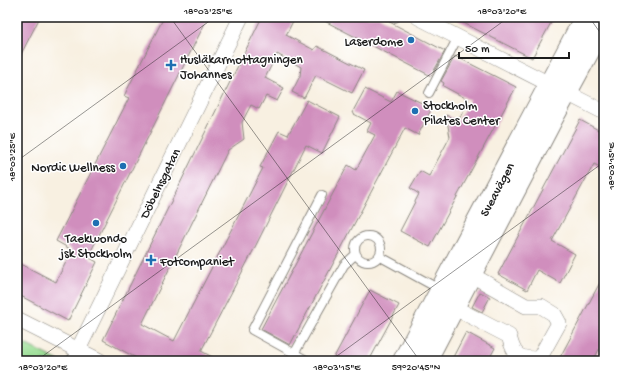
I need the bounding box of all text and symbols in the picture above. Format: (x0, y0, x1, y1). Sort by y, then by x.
text: 18°03'25"E (183, 6, 233, 18)
text: 18°03'20"E (477, 6, 527, 18)
scale bar (459, 34, 569, 60)
place label: Laserdome (345, 35, 403, 50)
marker: Laserdome (406, 35, 416, 45)
text: 50 m (465, 43, 490, 57)
place label: Husläkarmottagningen Johannes (180, 53, 303, 83)
marker: Husläkarmottagningen Johannes (165, 59, 177, 71)
place label: Stockholm Pilates Center (422, 99, 501, 129)
marker: Stockholm Pilates Center (410, 106, 420, 116)
text: 18°03'25"E (7, 132, 19, 182)
text: 18°03'15"E (606, 142, 618, 191)
street label: Döbelnsgatan (137, 146, 185, 222)
street label: Sveavägen (478, 160, 519, 220)
place label: Nordic Wellness (31, 161, 116, 176)
marker: Nordic Wellness (118, 161, 128, 171)
marker: Taekwondo jsk Stockholm (91, 218, 101, 228)
place label: Taekwondo jsk Stockholm (58, 232, 132, 262)
marker: Fotcompaniet (145, 254, 157, 266)
place label: Fotcompaniet (159, 255, 235, 270)
text: 18°03'20"E (18, 362, 68, 374)
text: 18°03'15"E (312, 362, 361, 374)
text: 59°20'45"N (392, 362, 441, 374)

